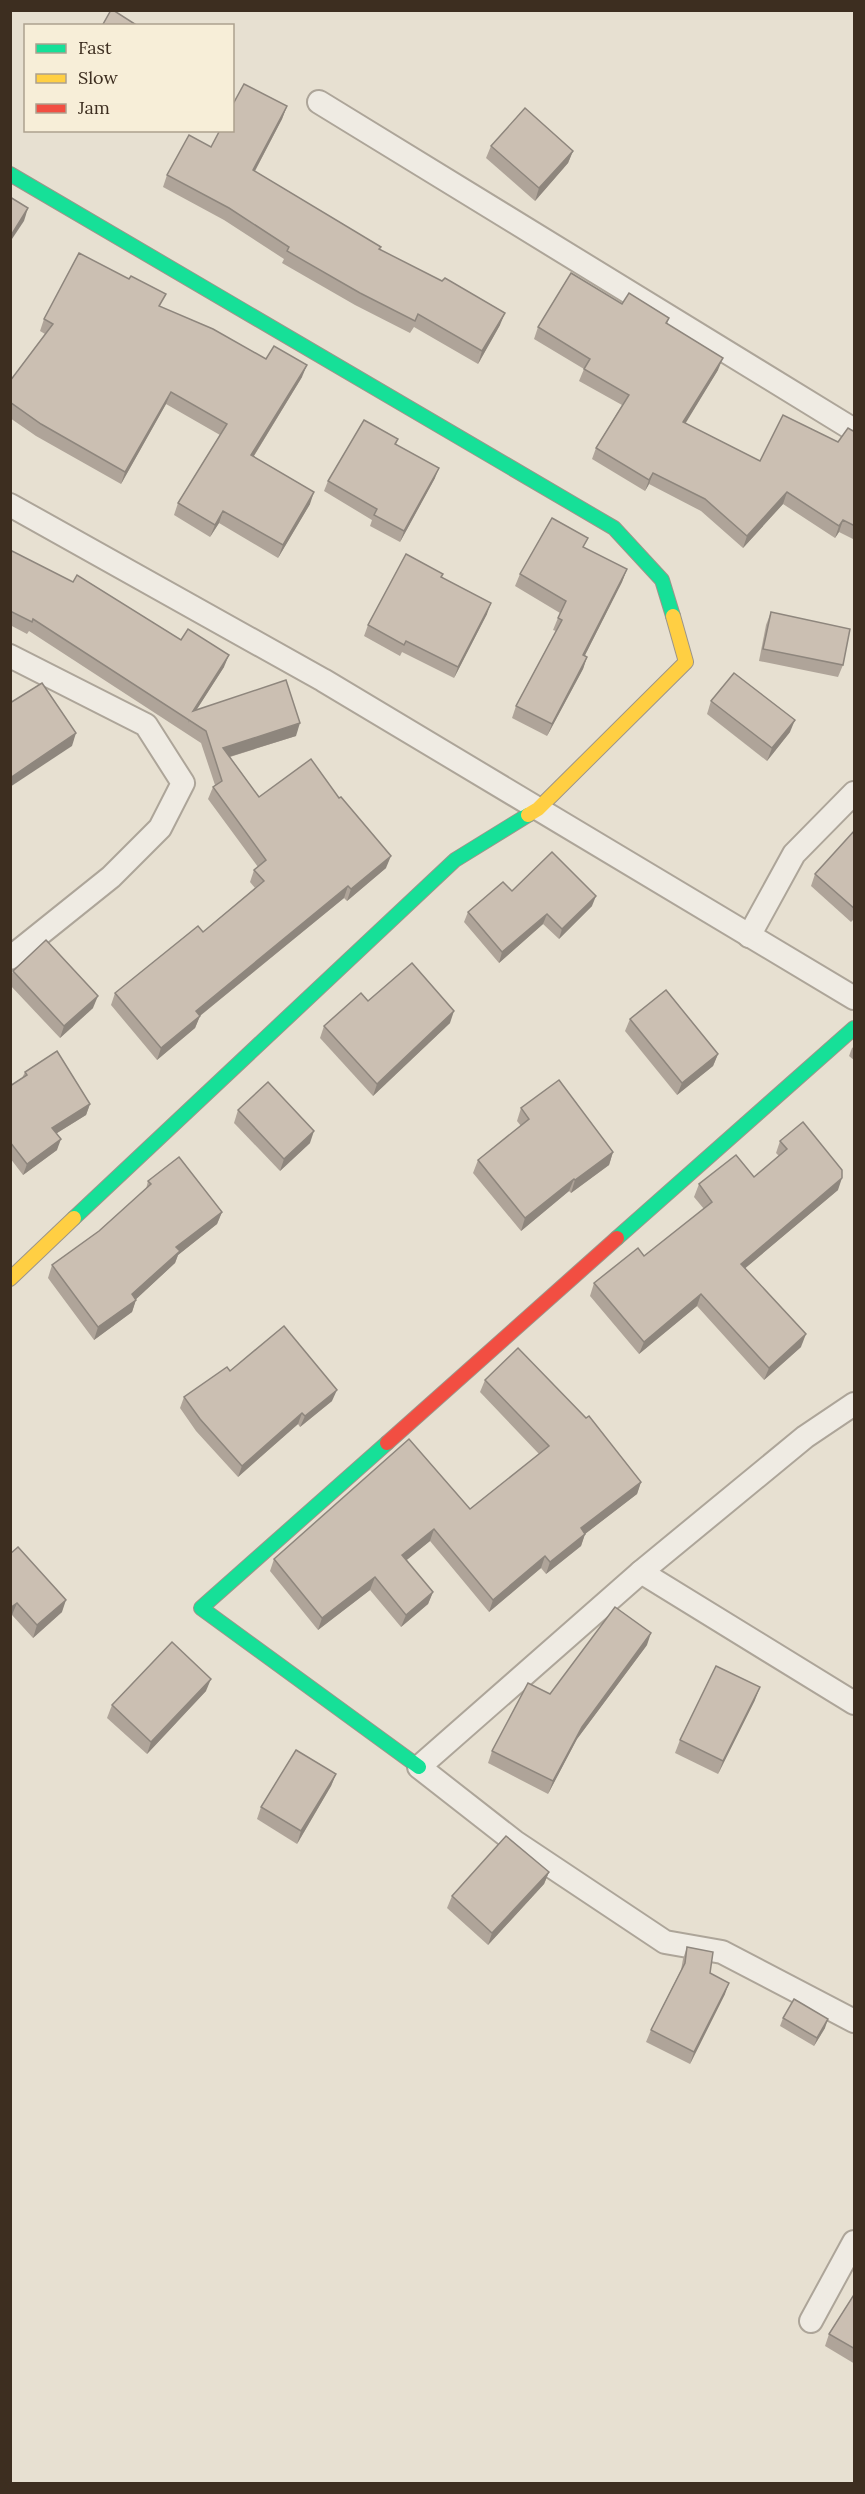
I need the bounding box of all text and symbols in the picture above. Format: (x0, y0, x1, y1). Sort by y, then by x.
legend (24, 24, 234, 132)
text: Fast (78, 36, 112, 59)
text: Slow (78, 66, 118, 89)
text: Jam (77, 96, 110, 119)

